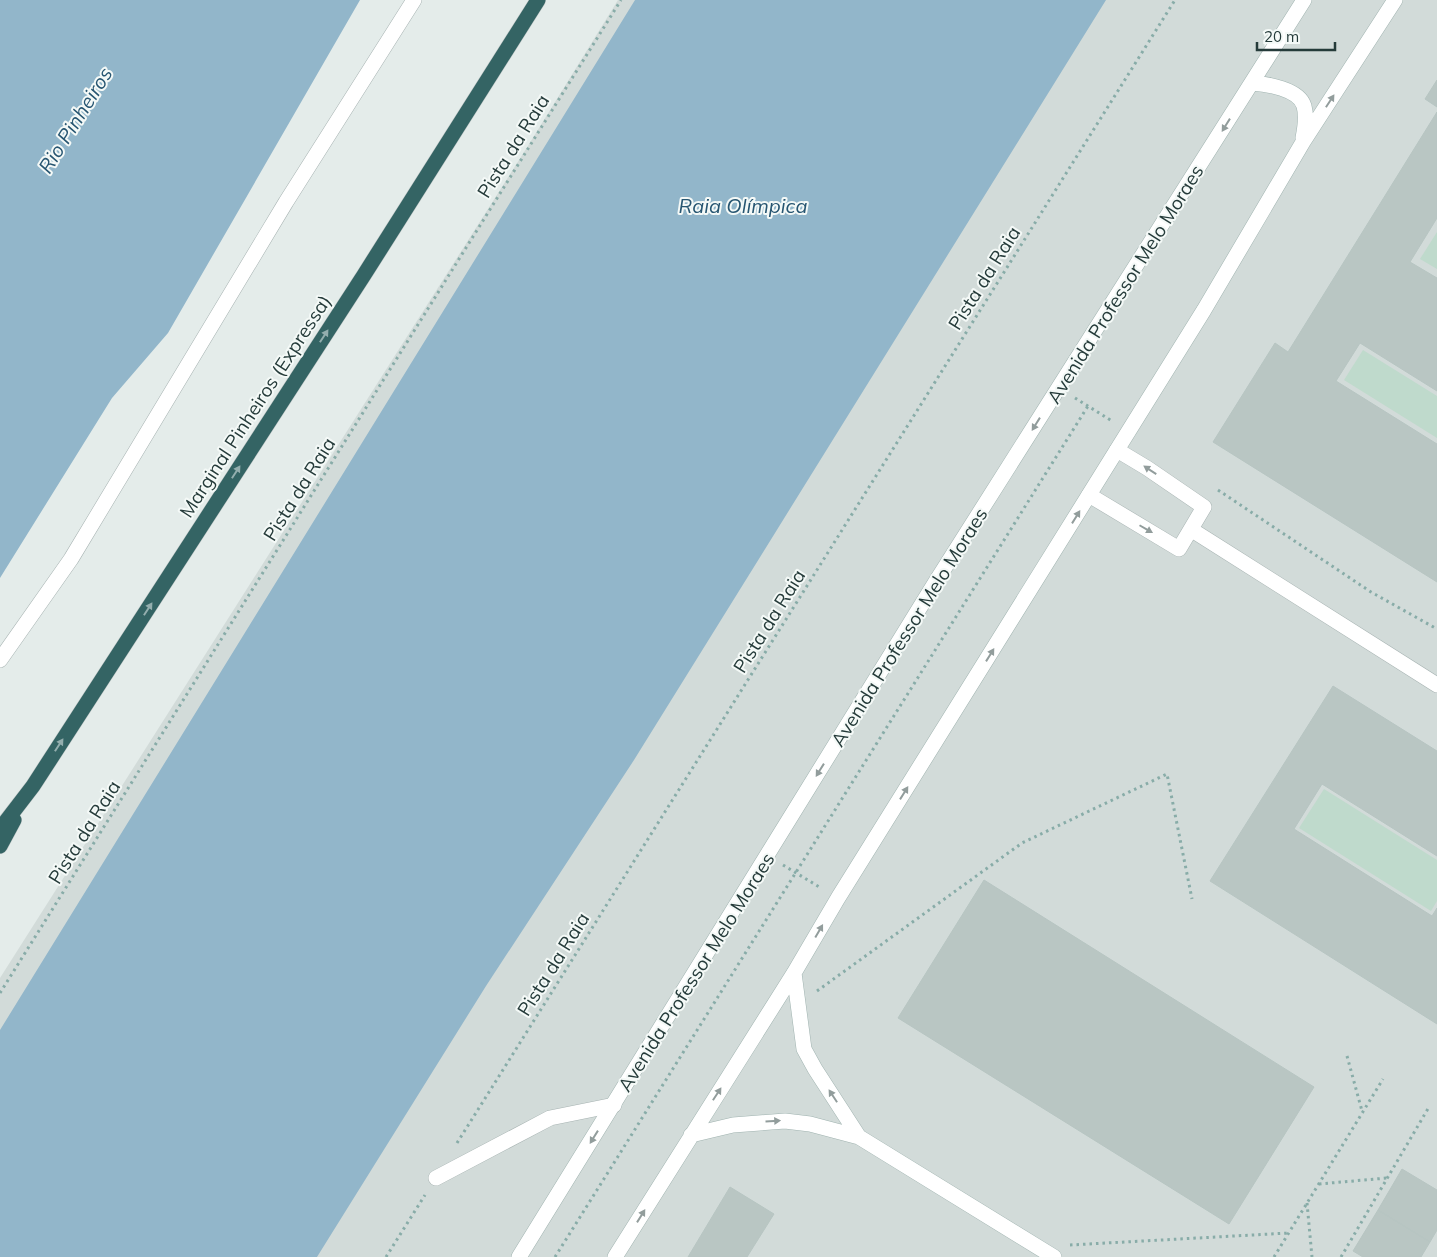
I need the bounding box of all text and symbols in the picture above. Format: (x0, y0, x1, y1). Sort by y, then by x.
scale bar (1257, 20, 1334, 52)
text: 20 m (1264, 27, 1299, 46)
water label: Rio Pinheiros (32, 62, 118, 178)
street label: Pista da Raia (472, 90, 554, 202)
one-way arrow (1325, 95, 1334, 108)
one-way arrow (1221, 118, 1230, 131)
street label: Avenida Professor Melo Moraes (1041, 160, 1209, 408)
water label: Raia Olímpica (679, 193, 807, 218)
street label: Pista da Raia (943, 222, 1025, 334)
street label: Marginal Pinheiros (Expressa) (174, 290, 336, 522)
one-way arrow (320, 329, 329, 343)
one-way arrow (1031, 418, 1040, 431)
street label: Pista da Raia (258, 433, 340, 545)
one-way arrow (1143, 465, 1156, 475)
one-way arrow (231, 466, 241, 479)
street label: Avenida Professor Melo Moraes (825, 503, 993, 751)
one-way arrow (1071, 510, 1081, 523)
one-way arrow (1139, 525, 1153, 534)
street label: Pista da Raia (728, 565, 810, 677)
one-way arrow (143, 602, 153, 615)
one-way arrow (985, 648, 995, 661)
one-way arrow (55, 739, 64, 752)
one-way arrow (816, 764, 825, 777)
street label: Pista da Raia (43, 776, 125, 888)
one-way arrow (899, 786, 909, 799)
street label: Avenida Professor Melo Moraes (612, 848, 780, 1096)
street label: Pista da Raia (512, 908, 594, 1020)
one-way arrow (814, 924, 823, 937)
one-way arrow (712, 1088, 722, 1101)
one-way arrow (828, 1090, 838, 1103)
one-way arrow (765, 1117, 781, 1125)
one-way arrow (590, 1131, 599, 1144)
one-way arrow (636, 1209, 645, 1222)

